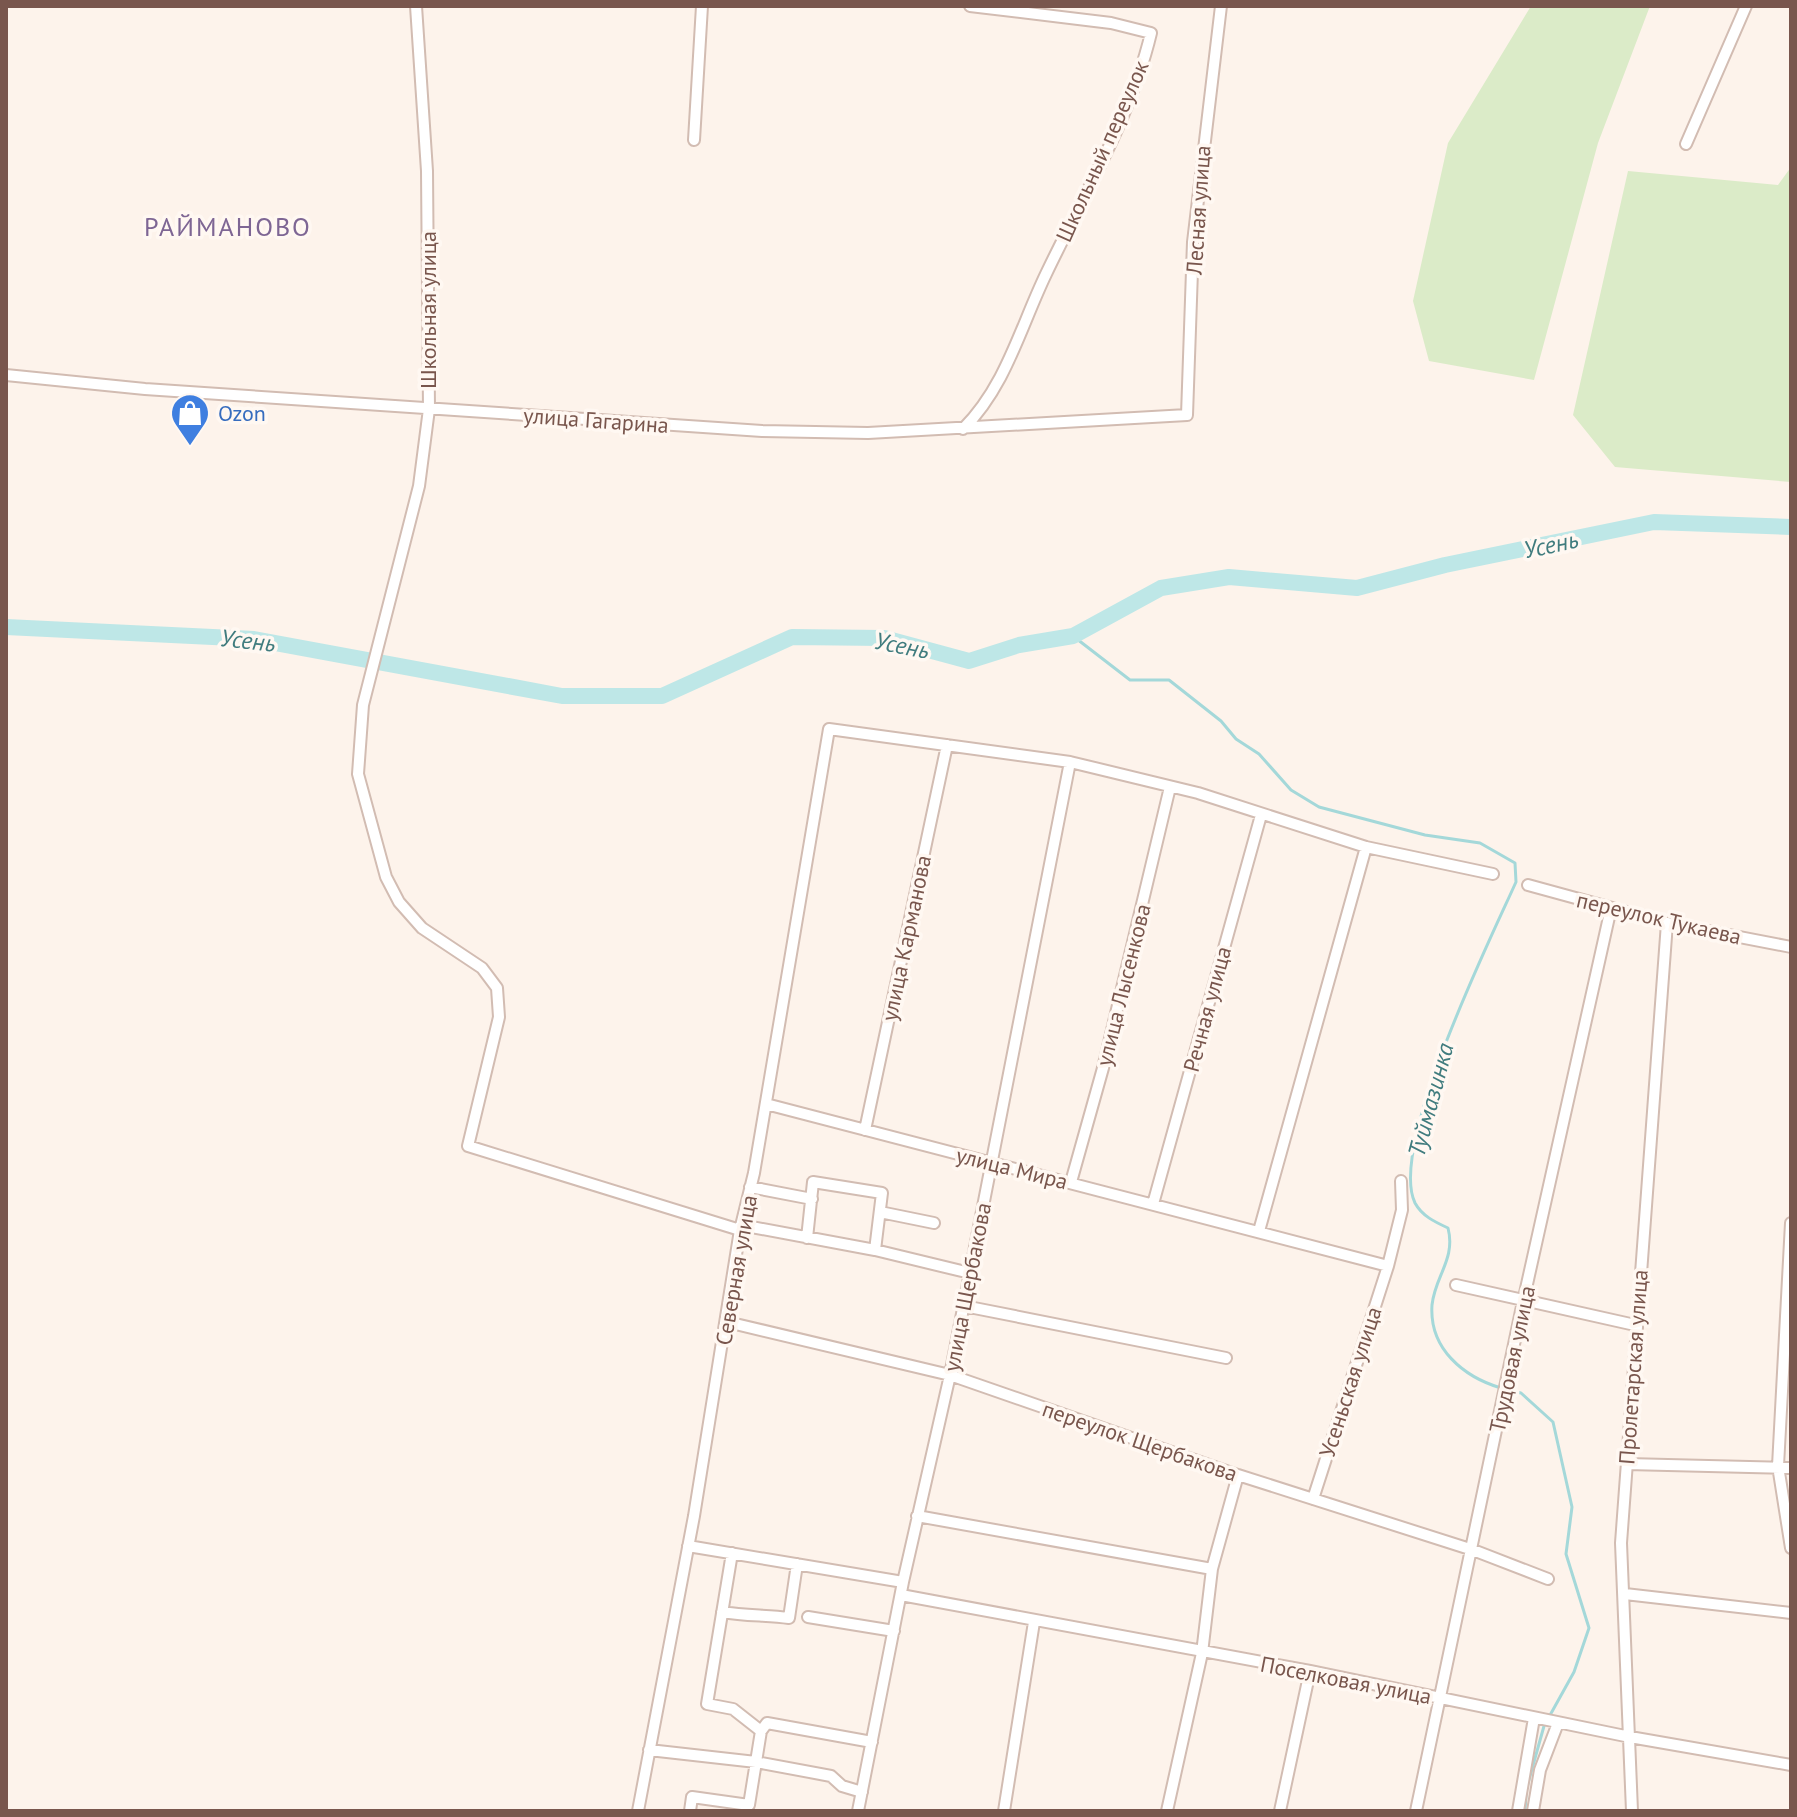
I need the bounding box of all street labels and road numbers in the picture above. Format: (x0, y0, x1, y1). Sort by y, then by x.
street label: Школьный переулок (1049, 55, 1155, 246)
street label: Лесная улица (1179, 144, 1216, 277)
street label: Школьная улица (414, 231, 442, 389)
street label: улица Гагарина (522, 401, 670, 439)
street label: улица Карманова (875, 853, 937, 1023)
street label: переулок Тукаева (1574, 885, 1744, 951)
street label: улица Лысенкова (1089, 901, 1157, 1069)
street label: Речная улица (1177, 943, 1237, 1075)
street label: улица Мира (953, 1141, 1071, 1195)
street label: Северная улица (709, 1193, 763, 1347)
street label: улица Щербакова (937, 1200, 997, 1374)
street label: Пролетарская улица (1612, 1268, 1654, 1466)
street label: Трудовая улица (1483, 1283, 1541, 1435)
street label: Усеньская улица (1312, 1303, 1388, 1461)
street label: переулок Щербакова (1039, 1394, 1241, 1488)
street label: Поселковая улица (1258, 1650, 1434, 1710)

